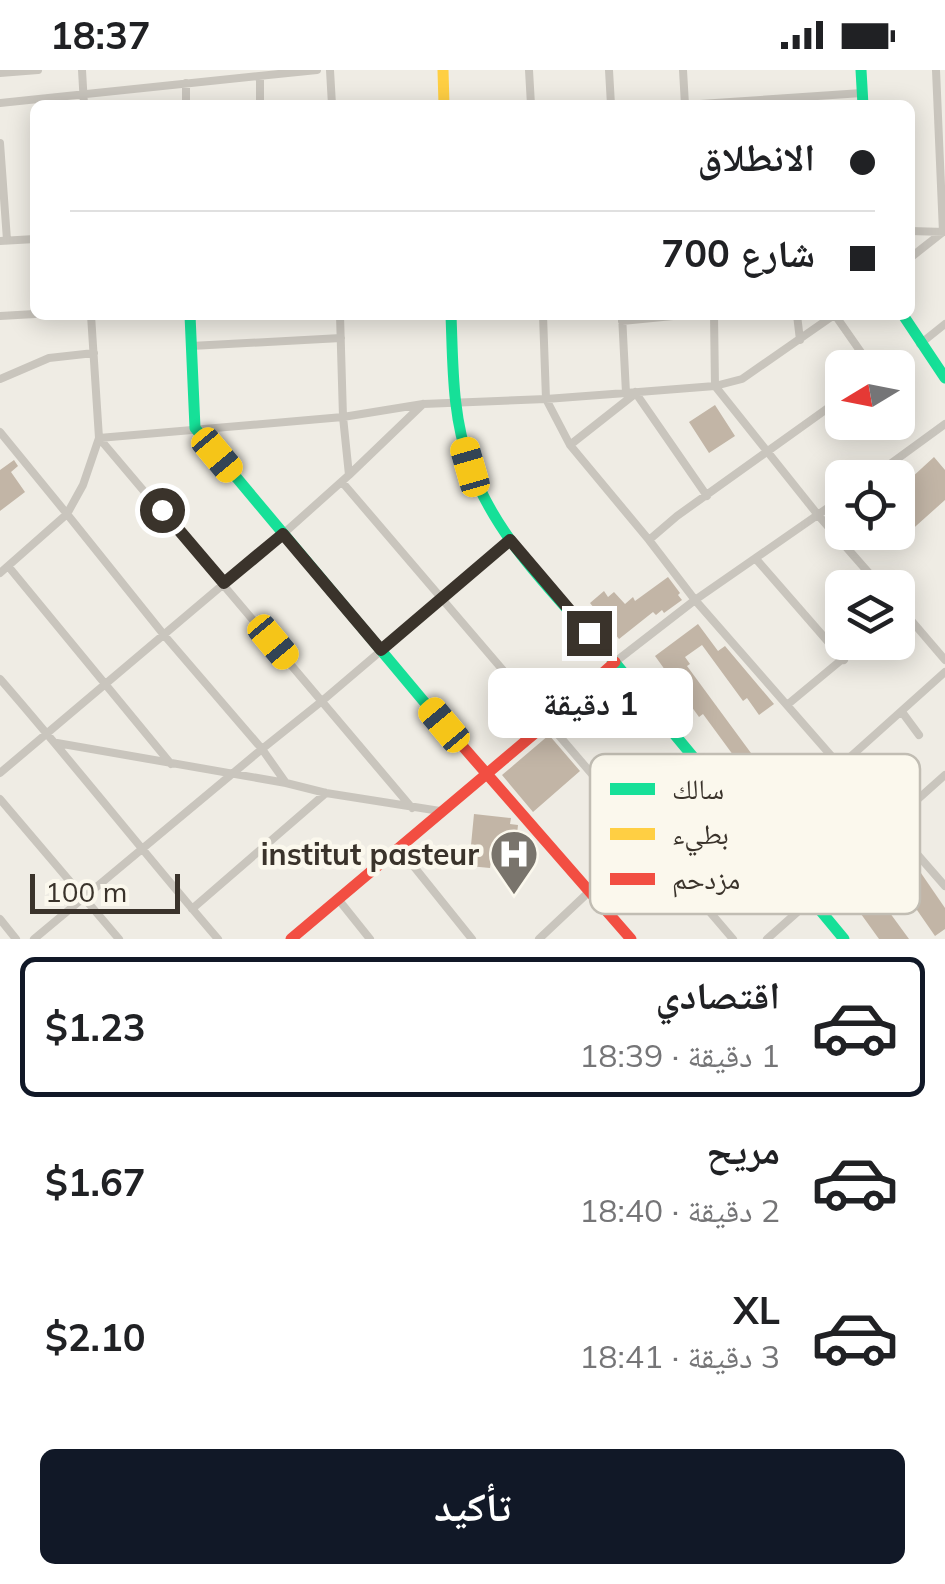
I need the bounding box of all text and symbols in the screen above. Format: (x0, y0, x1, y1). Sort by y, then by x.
text: 18:37 (50, 11, 151, 59)
text: الانطلاق (697, 133, 815, 181)
text: شارع 700 (661, 229, 815, 277)
north arrow (825, 350, 915, 440)
map controls (825, 350, 915, 660)
car (186, 422, 248, 488)
car (447, 434, 493, 500)
button: locate (825, 460, 915, 550)
route start (140, 488, 185, 533)
button: layers (825, 570, 915, 660)
car (242, 609, 304, 675)
route end (567, 611, 612, 656)
callout: 1 دقيقة (486, 668, 692, 738)
text: 1 دقيقة (543, 683, 638, 723)
car (413, 692, 475, 758)
legend (590, 754, 920, 914)
text: سالك (672, 771, 724, 806)
text: بطيء (672, 816, 729, 857)
hospital icon: institut pasteur (488, 828, 540, 896)
place label: institut pasteur (261, 835, 479, 873)
text: مزدحم (672, 861, 740, 898)
scale bar (30, 869, 180, 914)
text: 100 m (45, 874, 127, 909)
text: اقتصادي (656, 971, 780, 1019)
icon: car (810, 982, 900, 1072)
text: $1.23 (45, 1003, 146, 1051)
text: 1 دقيقة · 18:39 (579, 1035, 780, 1075)
text: مريح (706, 1126, 780, 1174)
icon: car (810, 1137, 900, 1227)
text: $1.67 (45, 1158, 146, 1206)
text: 2 دقيقة · 18:40 (579, 1190, 780, 1230)
text: XL (733, 1286, 780, 1334)
icon: car (810, 1292, 900, 1382)
text: $2.10 (45, 1313, 146, 1361)
text: 3 دقيقة · 18:41 (579, 1336, 780, 1376)
button: تأكيد (40, 1449, 905, 1564)

